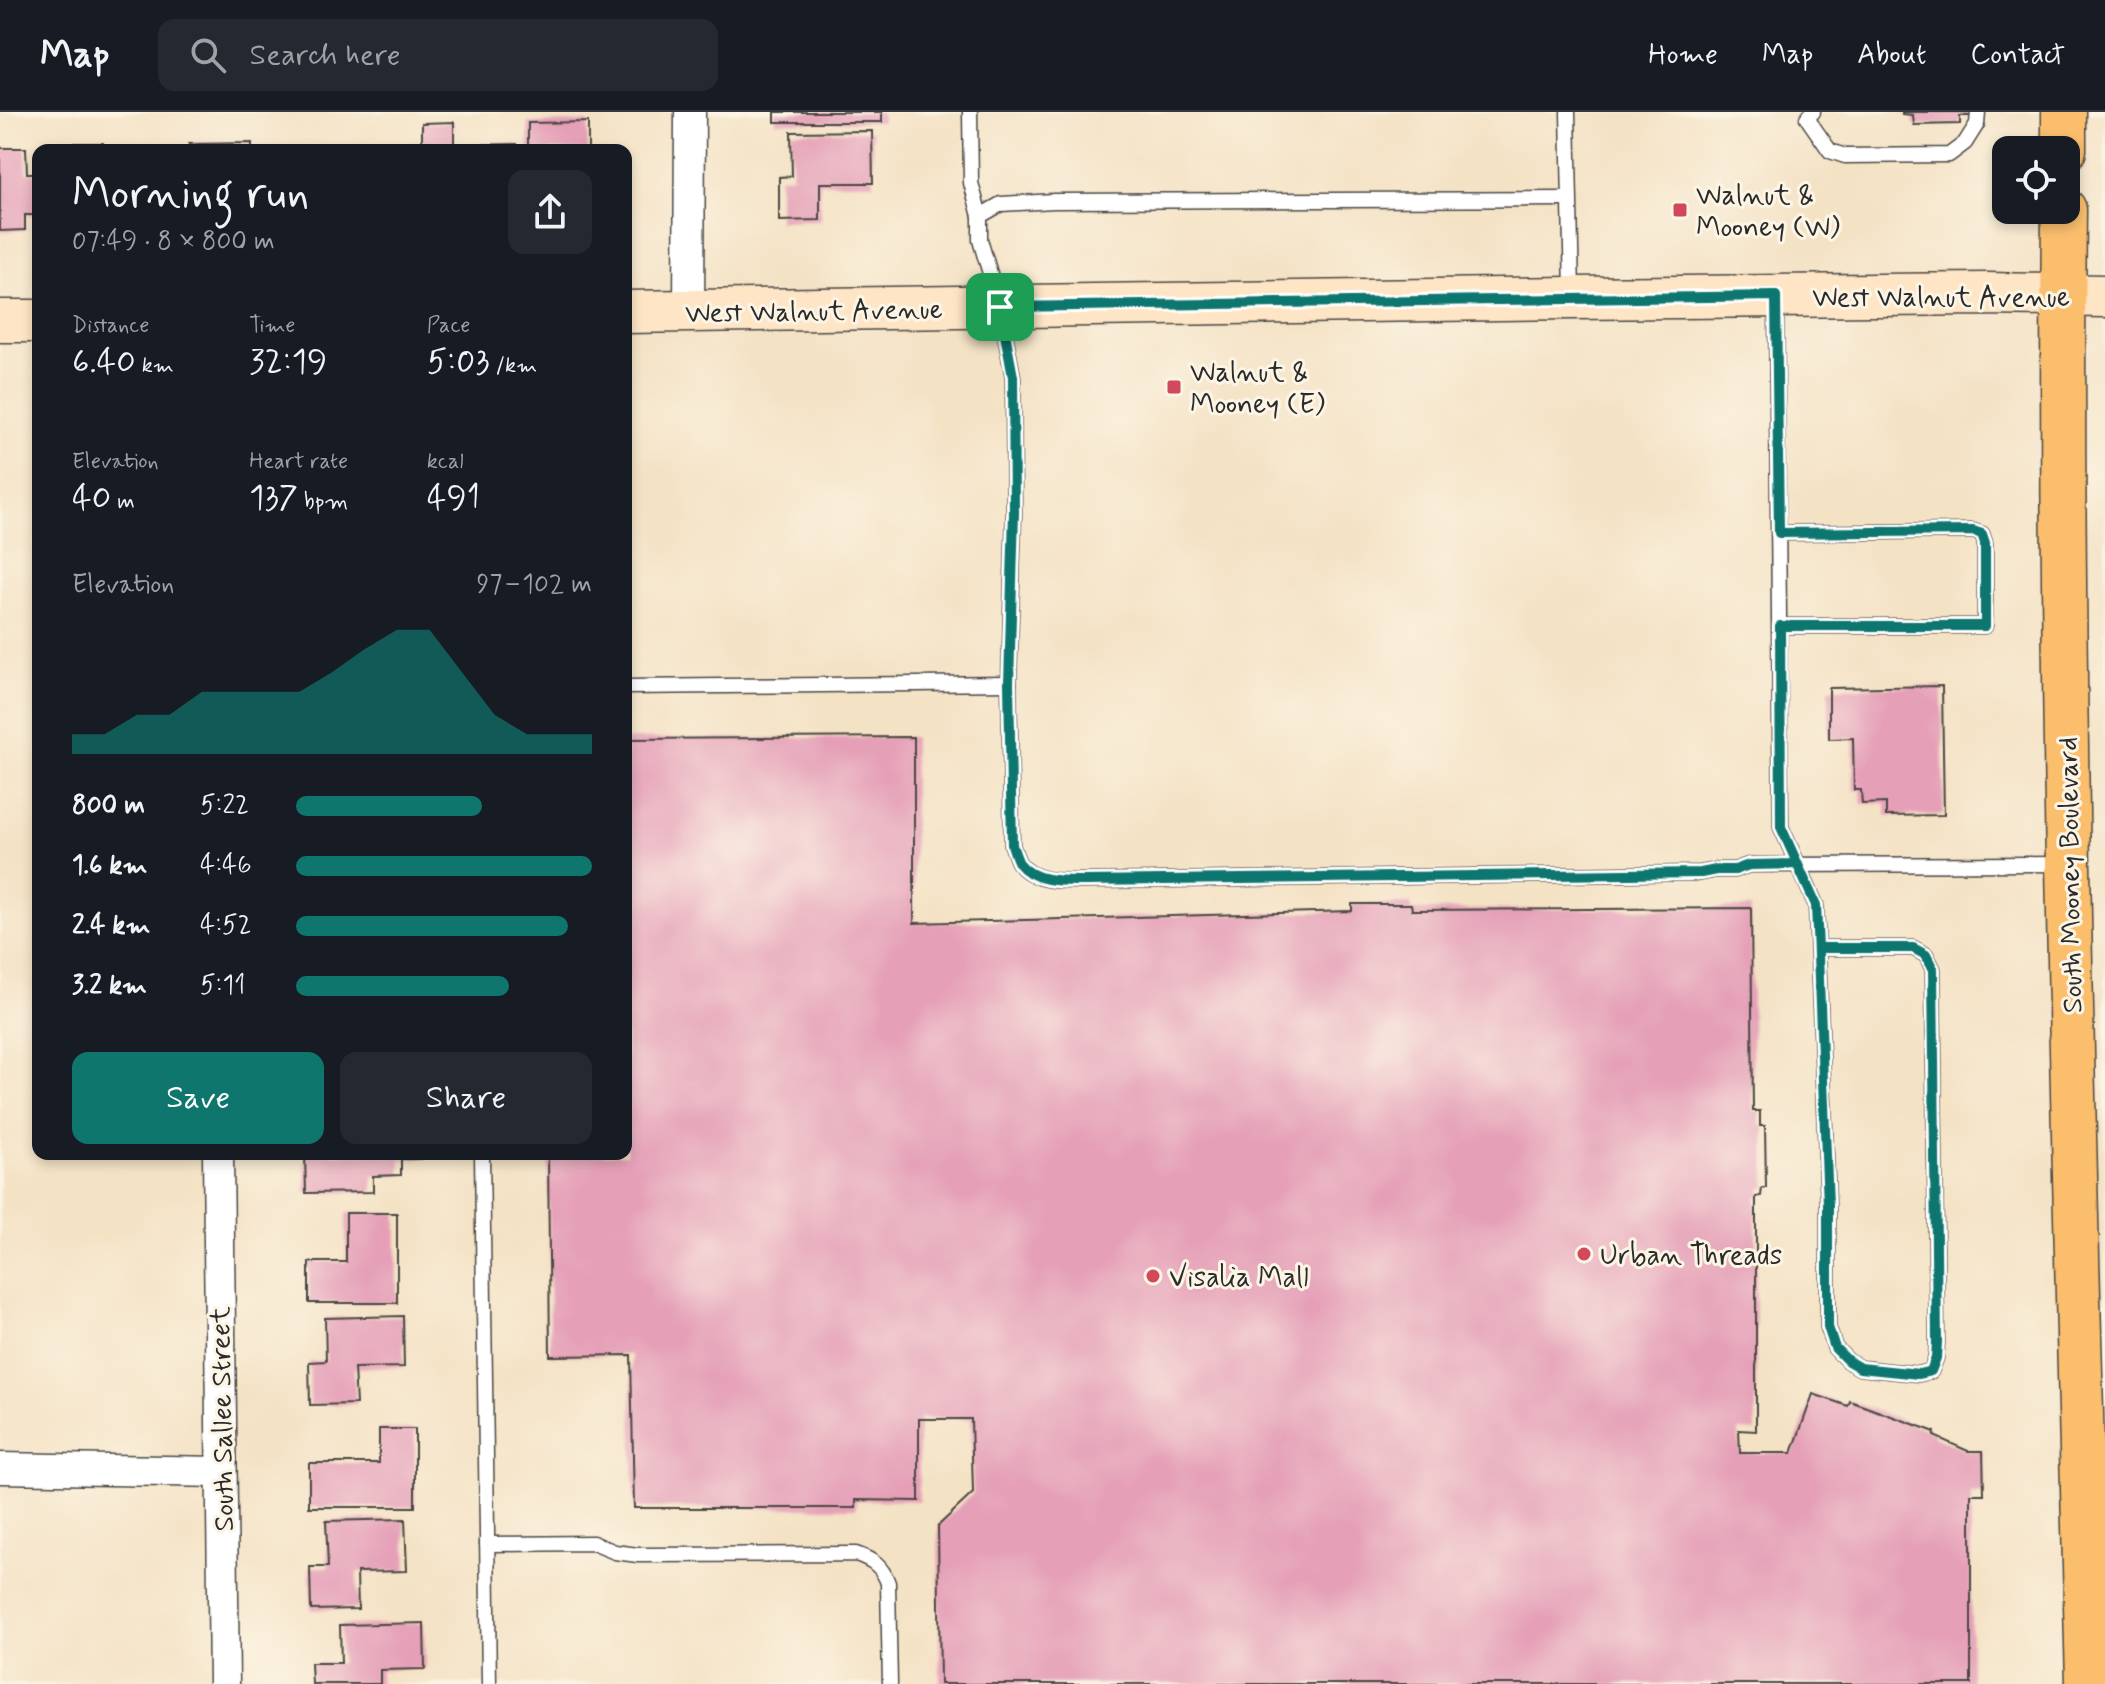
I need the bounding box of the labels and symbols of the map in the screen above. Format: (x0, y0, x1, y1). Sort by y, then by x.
place label: Walnut & Mooney (W) (1696, 178, 1840, 247)
marker: Walnut & Mooney (W) (1671, 201, 1689, 219)
pin (966, 273, 1034, 341)
street label: West Walnut Avenue (1812, 280, 2070, 317)
street label: West Walnut Avenue (685, 292, 943, 333)
place label: Walnut & Mooney (E) (1190, 355, 1325, 424)
marker: Walnut & Mooney (E) (1165, 378, 1183, 396)
street label: South Mooney Boulevard (2051, 737, 2092, 1013)
place label: Urban Threads (1600, 1238, 1782, 1275)
marker: Urban Threads (1575, 1245, 1593, 1263)
place label: Visalia Mall (1169, 1260, 1309, 1297)
marker: Visalia Mall (1144, 1267, 1162, 1285)
street label: South Sallee Street (203, 1306, 244, 1532)

